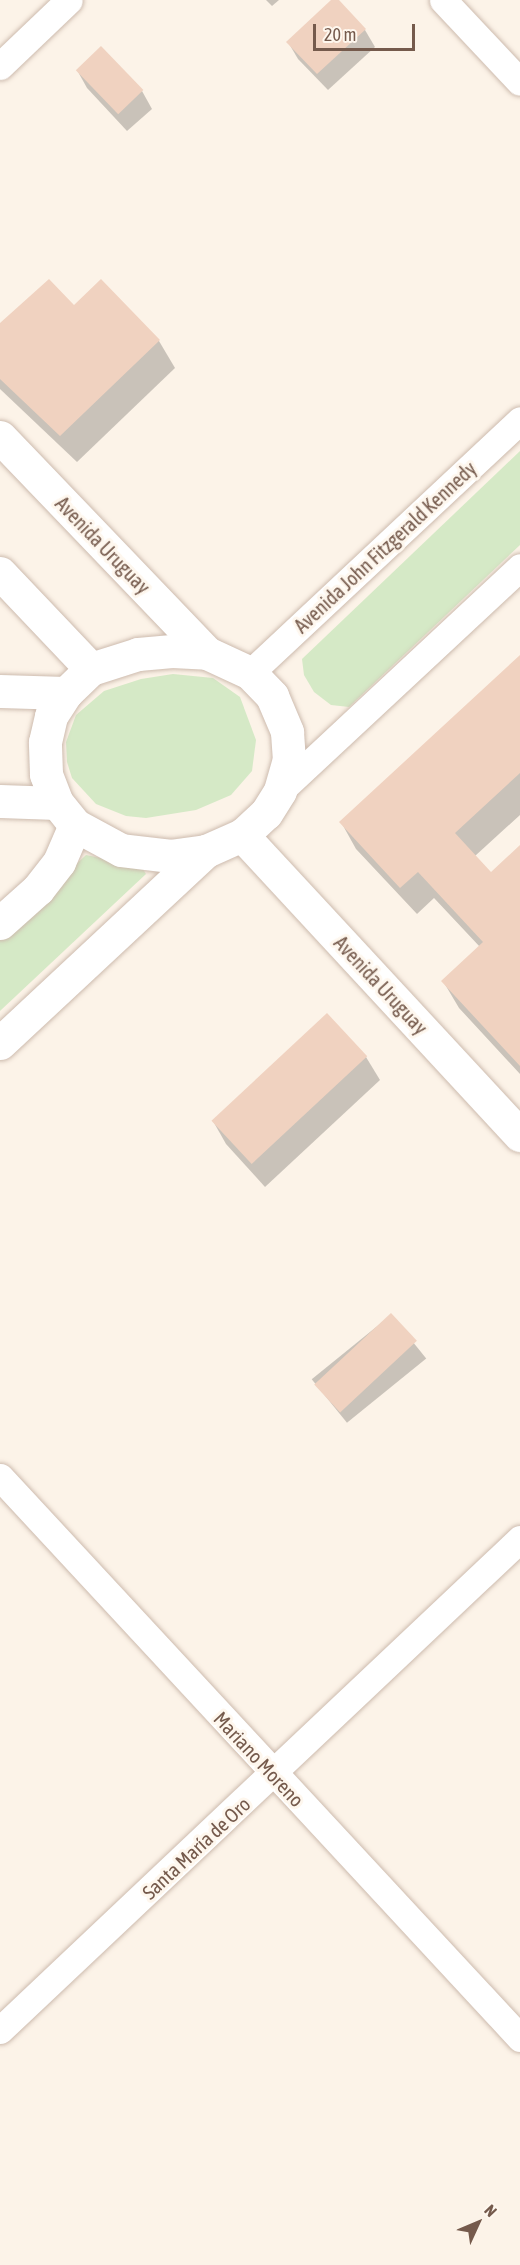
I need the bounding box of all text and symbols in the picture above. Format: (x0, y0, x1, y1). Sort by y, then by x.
scale bar (316, 12, 418, 50)
text: 20 m (324, 24, 356, 45)
street label: Avenida John Fitzgerald Kennedy (289, 456, 481, 638)
street label: Avenida Uruguay (51, 491, 155, 599)
street label: Avenida Uruguay (329, 931, 433, 1039)
street label: Mariano Moreno (209, 1706, 309, 1812)
street label: Santa María de Oro (137, 1792, 255, 1904)
north arrow (448, 2193, 508, 2253)
text: N (481, 2201, 501, 2220)

